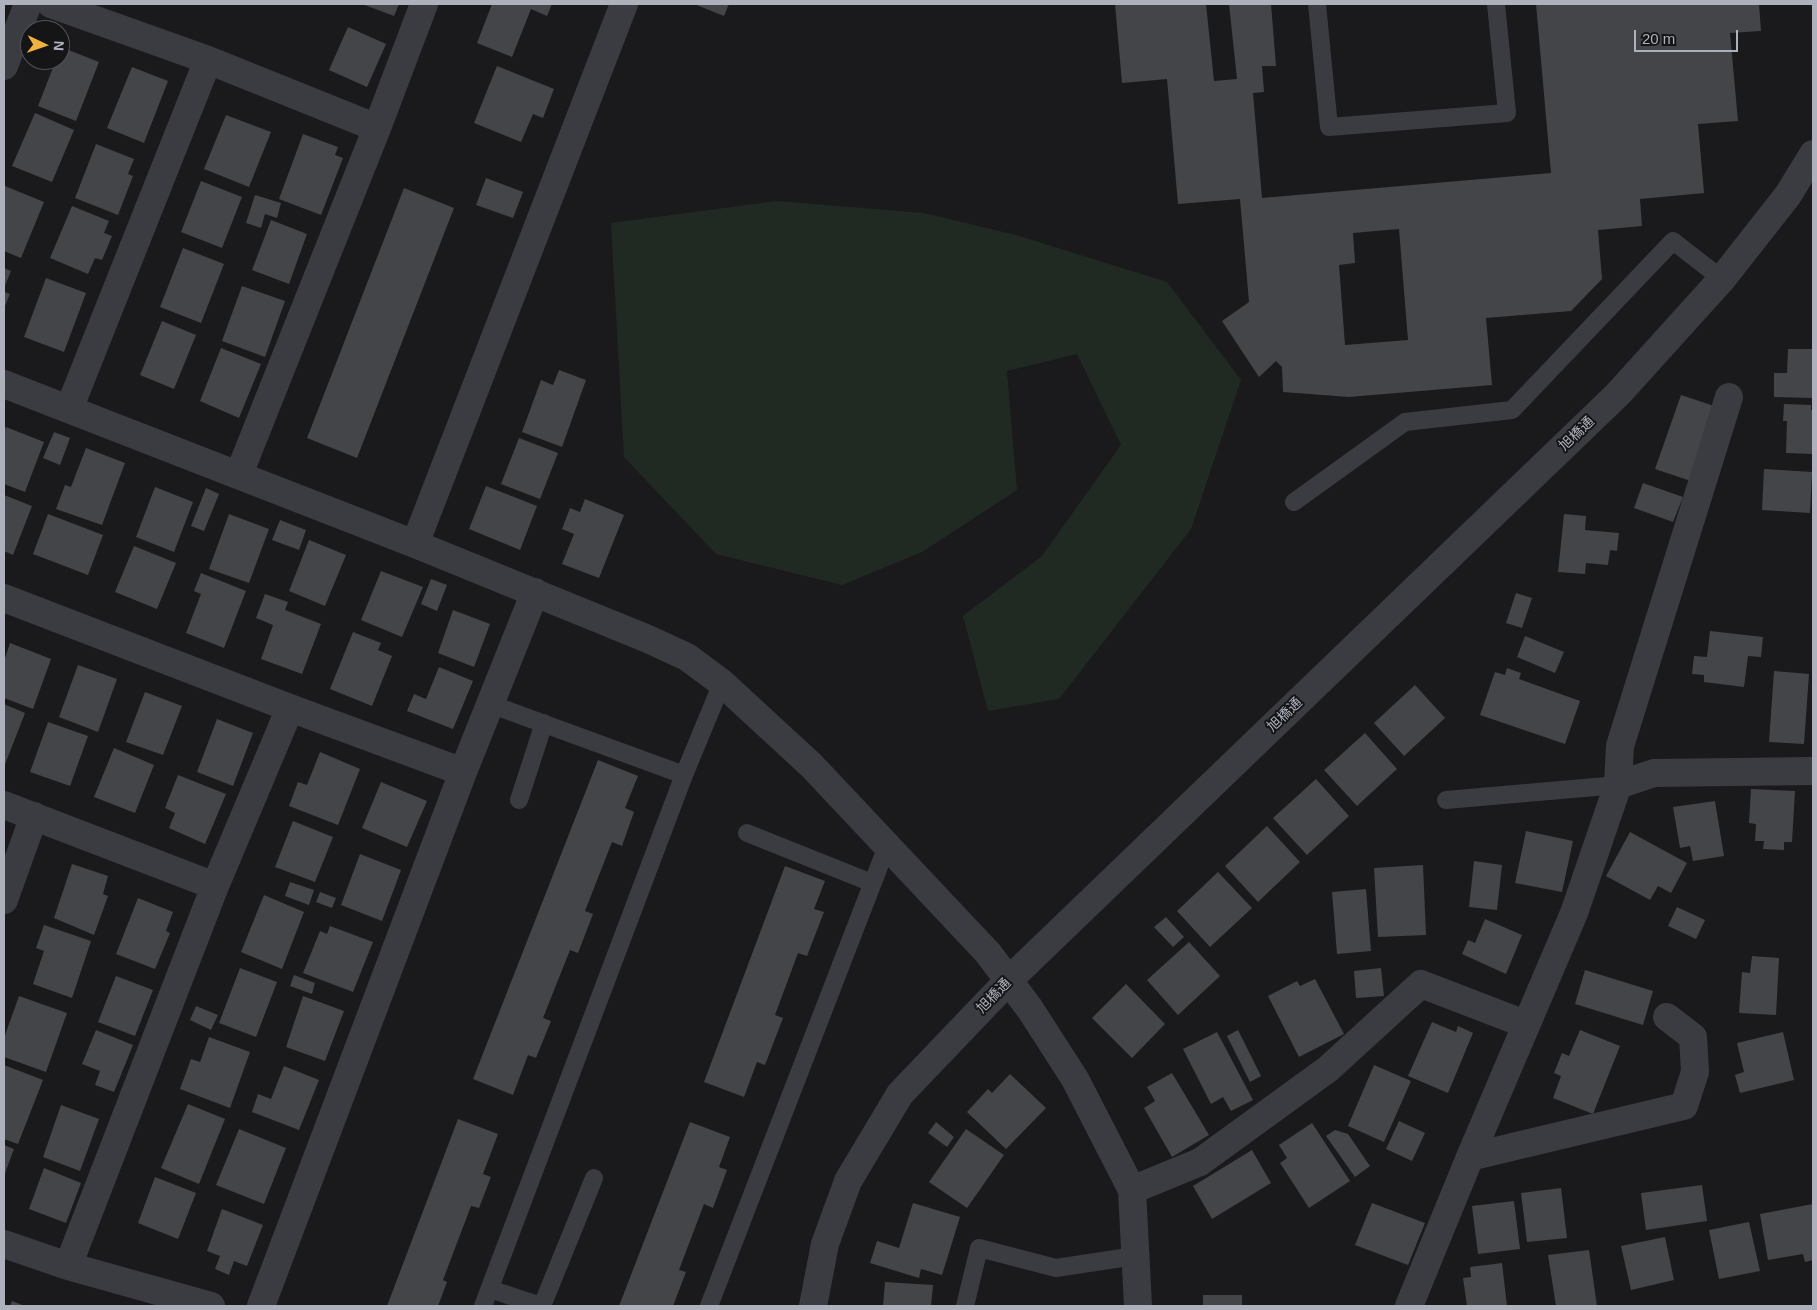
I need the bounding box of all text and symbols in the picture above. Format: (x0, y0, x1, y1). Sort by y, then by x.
north arrow (20, 20, 70, 70)
scale bar (1637, 20, 1741, 52)
text: 20 m (1642, 30, 1675, 47)
text: N (51, 40, 67, 51)
street label: 旭橋通 (1556, 413, 1598, 455)
street label: 旭橋通 (1264, 694, 1306, 736)
street label: 旭橋通 (973, 975, 1015, 1017)

